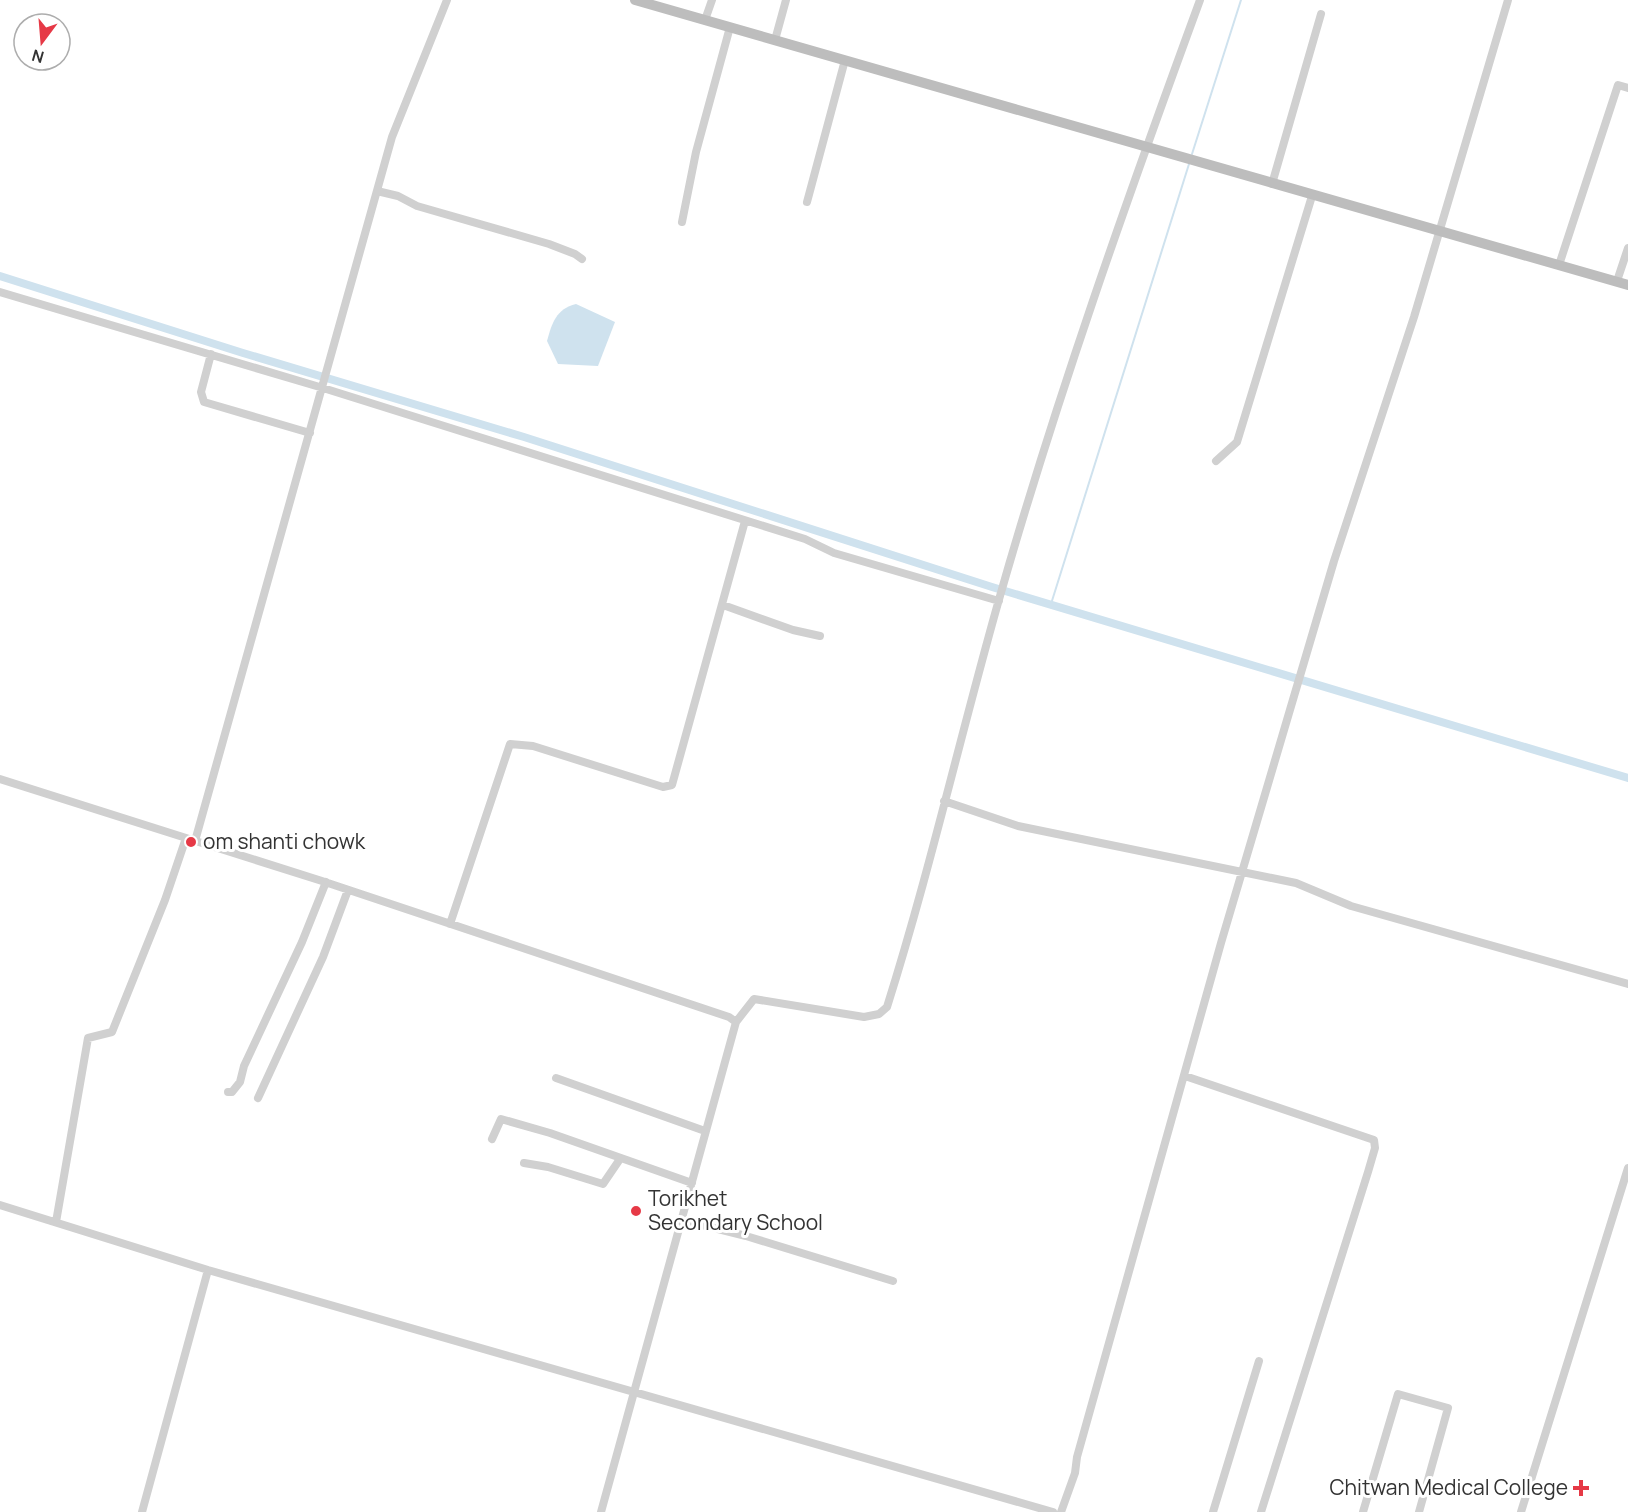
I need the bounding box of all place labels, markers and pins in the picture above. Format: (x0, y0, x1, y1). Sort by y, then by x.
place label: om shanti chowk (203, 827, 366, 855)
marker: om shanti chowk (184, 835, 198, 849)
place label: Torikhet Secondary School (648, 1184, 823, 1236)
marker: Torikhet Secondary School (629, 1204, 643, 1218)
place label: Chitwan Medical College (1330, 1473, 1568, 1501)
marker: Chitwan Medical College (1572, 1479, 1590, 1497)

